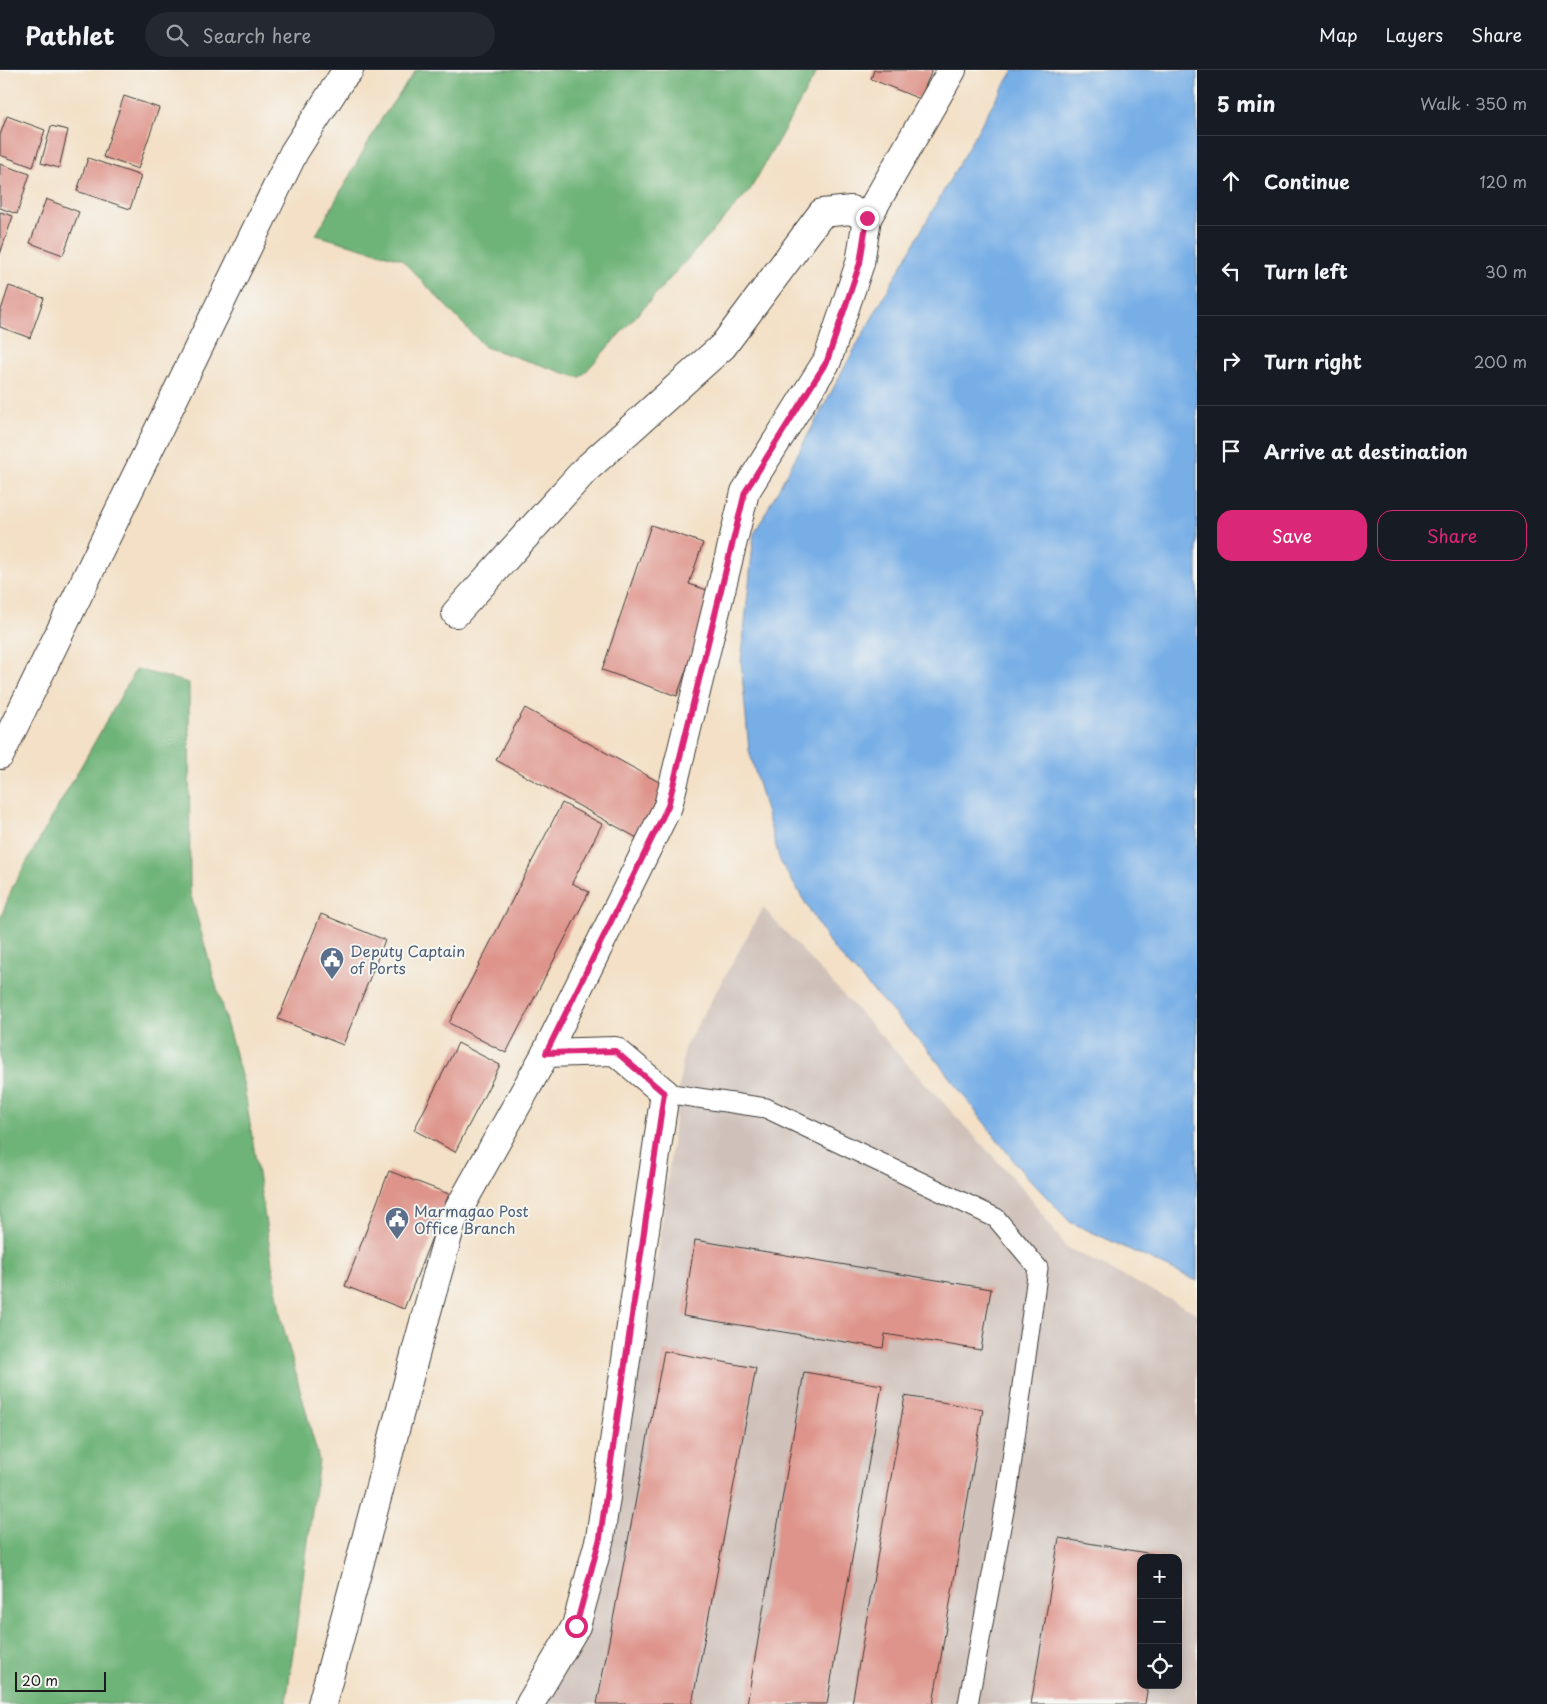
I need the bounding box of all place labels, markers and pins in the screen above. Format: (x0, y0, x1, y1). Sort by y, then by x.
place label: Deputy Captain of Ports (350, 939, 465, 979)
public building icon: Deputy Captain of Ports (319, 946, 345, 980)
place label: Marmagao Post Office Branch (414, 1199, 529, 1239)
public building icon: Marmagao Post Office Branch (384, 1206, 410, 1240)

